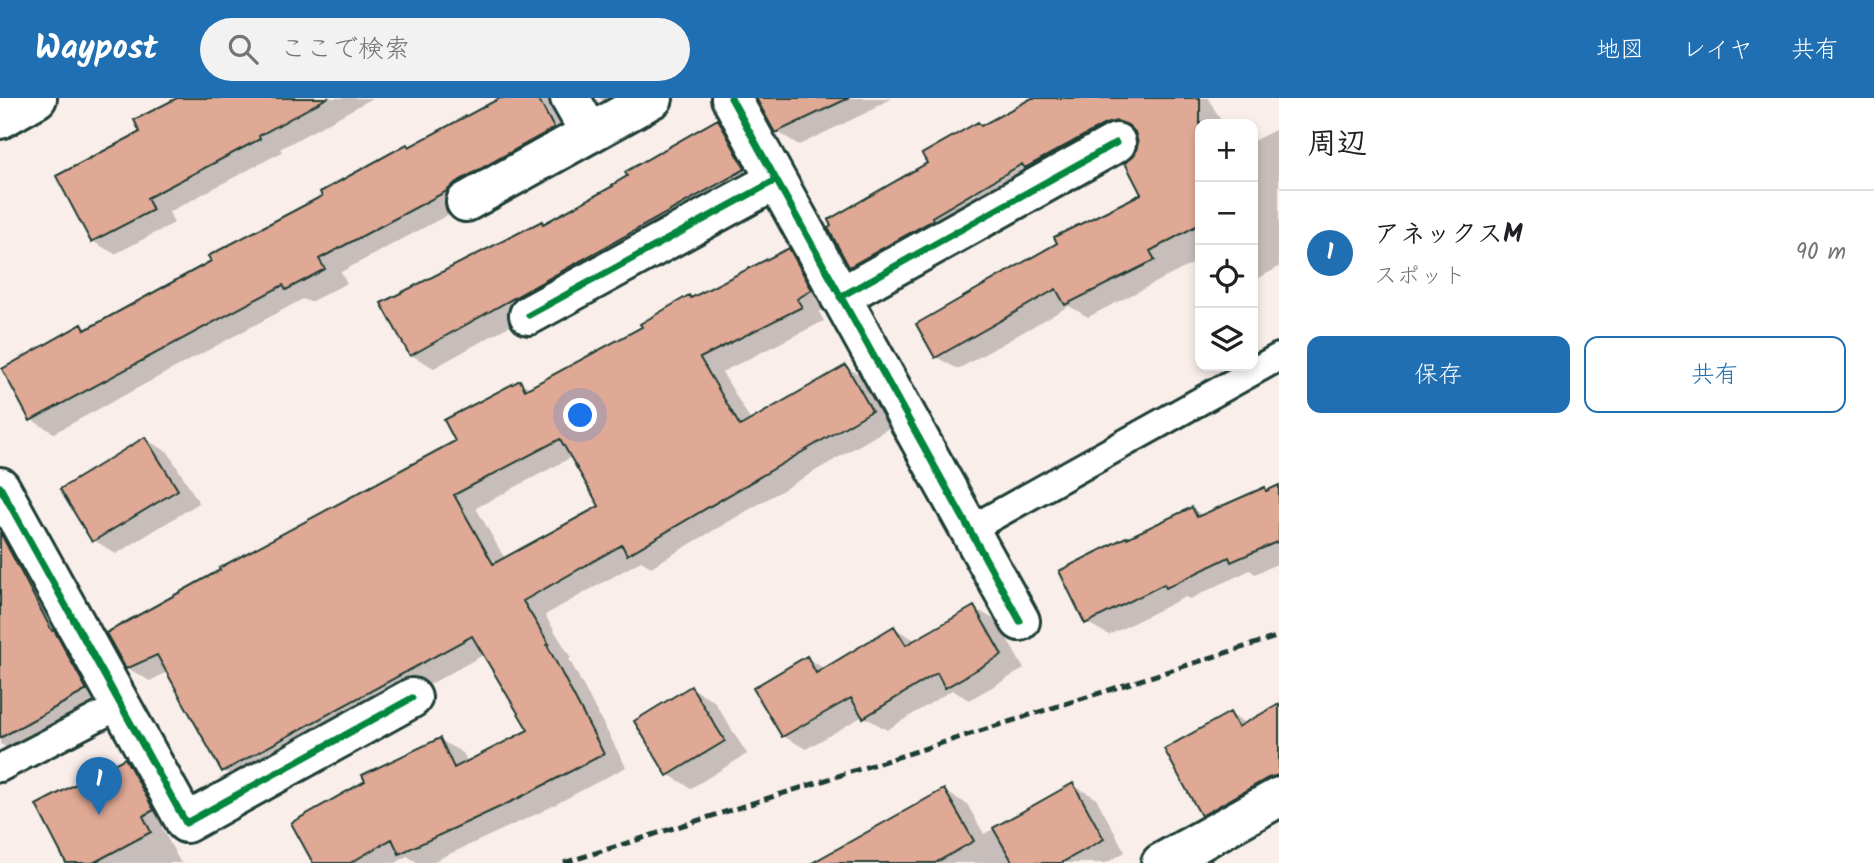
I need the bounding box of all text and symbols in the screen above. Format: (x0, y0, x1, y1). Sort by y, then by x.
search box (200, 18, 690, 81)
text: Waypost (35, 23, 158, 76)
text: ここで検索 (280, 29, 410, 71)
icon: search (224, 30, 262, 68)
text: 地図 (1596, 31, 1644, 70)
text: レイヤ (1682, 31, 1753, 70)
text: 共有 (1791, 31, 1839, 70)
map controls (1195, 119, 1258, 371)
button: + (1195, 119, 1258, 182)
text: 周辺 (1307, 121, 1367, 169)
button: − (1195, 182, 1258, 245)
text: アネックスM (1374, 214, 1523, 256)
text: 1 (1327, 235, 1333, 271)
text: 90 m (1796, 235, 1846, 271)
button: locate (1195, 245, 1258, 308)
text: スポット (1374, 259, 1466, 295)
button: layers (1195, 308, 1258, 371)
button: 保存 (1307, 336, 1570, 413)
button: 共有 (1584, 336, 1846, 413)
your location (563, 398, 597, 432)
pin: 1 (76, 757, 122, 815)

